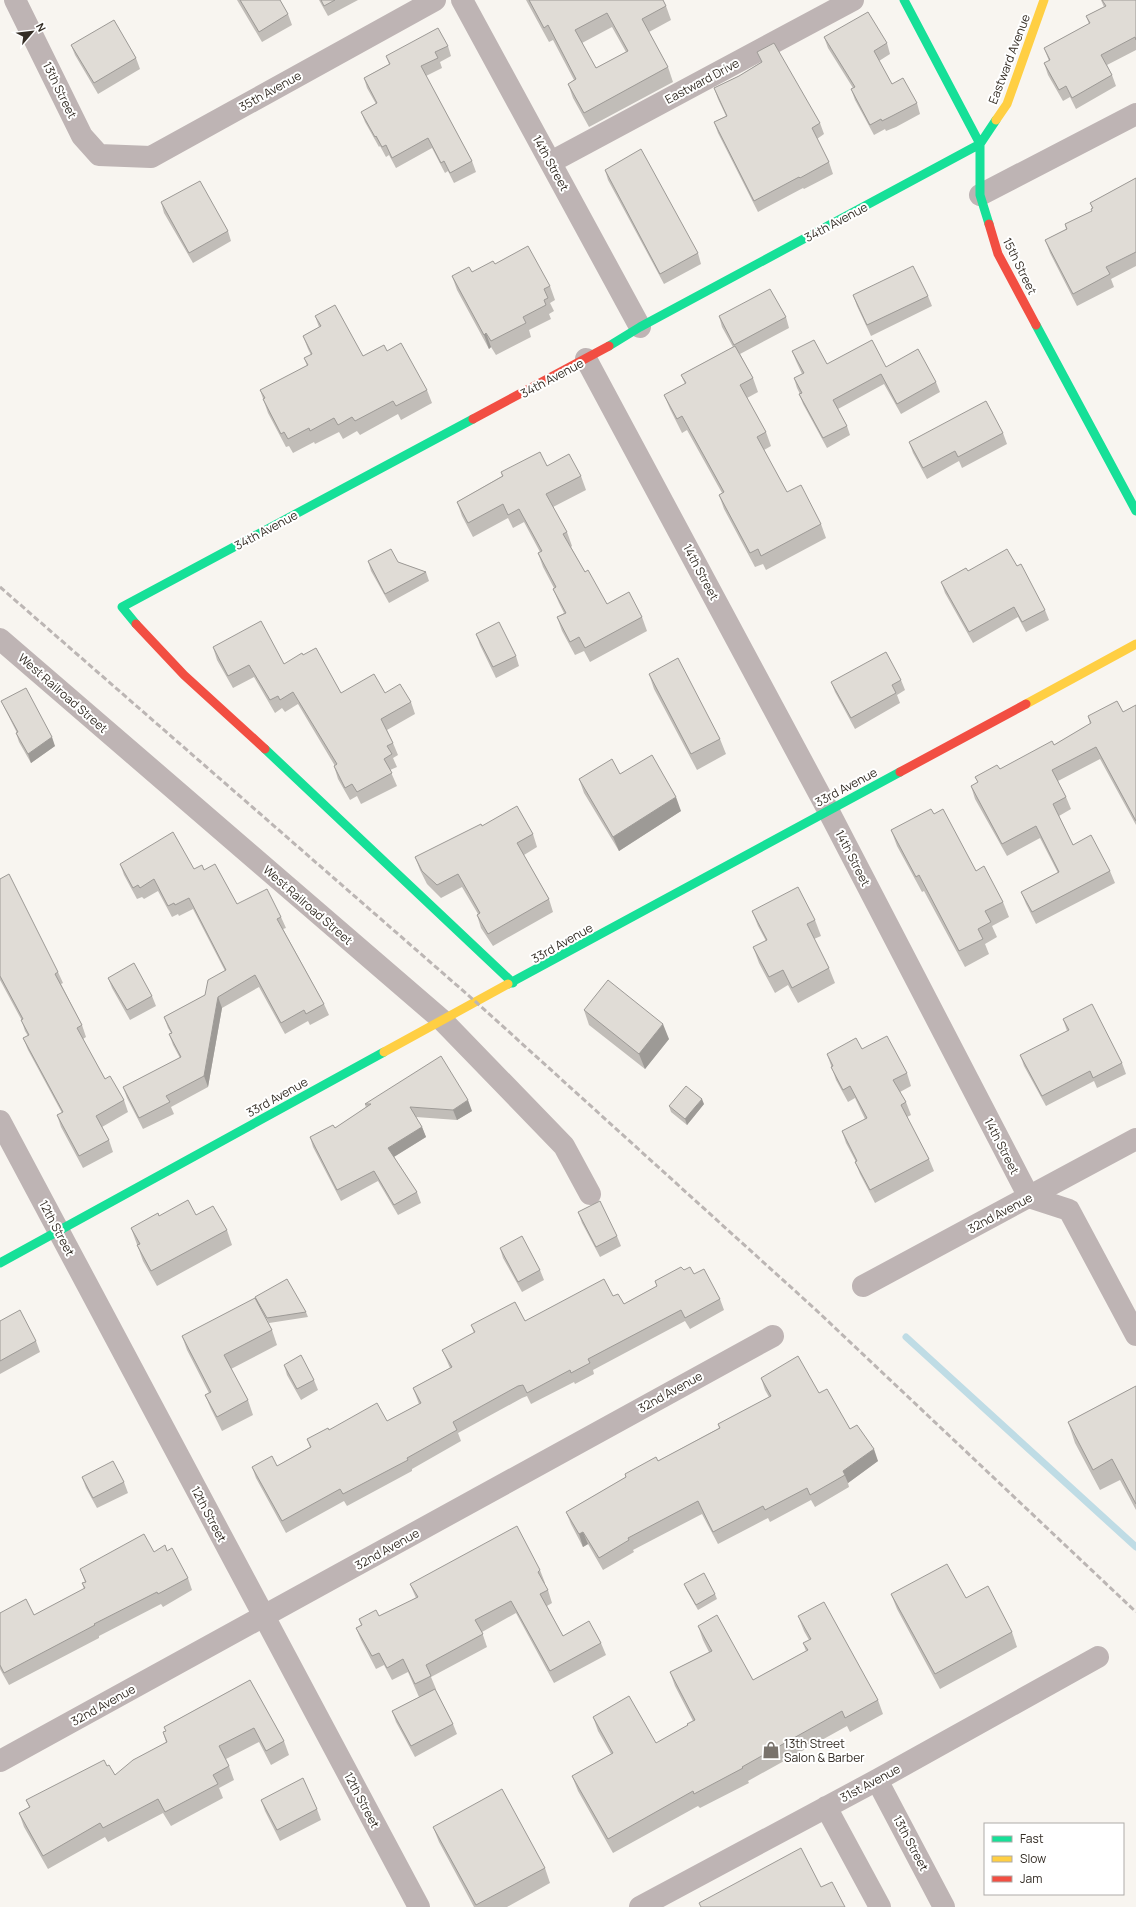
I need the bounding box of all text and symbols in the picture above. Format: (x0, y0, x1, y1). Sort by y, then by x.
north arrow (12, 12, 52, 52)
street label: Eastward Avenue (984, 12, 1034, 106)
text: N (33, 20, 50, 34)
street label: Eastward Drive (662, 54, 742, 108)
street label: 13th Street (39, 59, 81, 121)
street label: 35th Avenue (236, 67, 304, 115)
street label: 14th Street (529, 132, 573, 194)
street label: 34th Avenue (801, 198, 871, 246)
street label: 15th Street (999, 235, 1041, 297)
street label: 34th Avenue (517, 354, 587, 402)
street label: 34th Avenue (231, 506, 301, 554)
street label: 14th Street (679, 541, 723, 603)
street label: West Railroad Street (15, 649, 112, 737)
street label: 33rd Avenue (812, 764, 880, 810)
street label: 14th Street (832, 827, 875, 889)
street label: West Railroad Street (260, 861, 357, 949)
street label: 33rd Avenue (528, 919, 596, 967)
street label: 33rd Avenue (243, 1073, 311, 1121)
street label: 14th Street (981, 1115, 1024, 1177)
street label: 32nd Avenue (965, 1189, 1035, 1237)
street label: 12th Street (35, 1197, 79, 1259)
street label: 32nd Avenue (635, 1367, 705, 1417)
street label: 12th Street (187, 1483, 231, 1545)
street label: 32nd Avenue (352, 1524, 422, 1574)
street label: 32nd Avenue (68, 1680, 138, 1730)
place label: 13th Street Salon & Barber (784, 1735, 865, 1766)
shop icon: 13th Street Salon & Barber (761, 1740, 781, 1760)
street label: 31st Avenue (837, 1760, 903, 1806)
street label: 12th Street (340, 1769, 384, 1831)
street label: 13th Street (889, 1812, 933, 1874)
legend (984, 1823, 1124, 1895)
text: Fast (1020, 1830, 1044, 1847)
text: Slow (1020, 1850, 1046, 1867)
text: Jam (1020, 1870, 1042, 1887)

